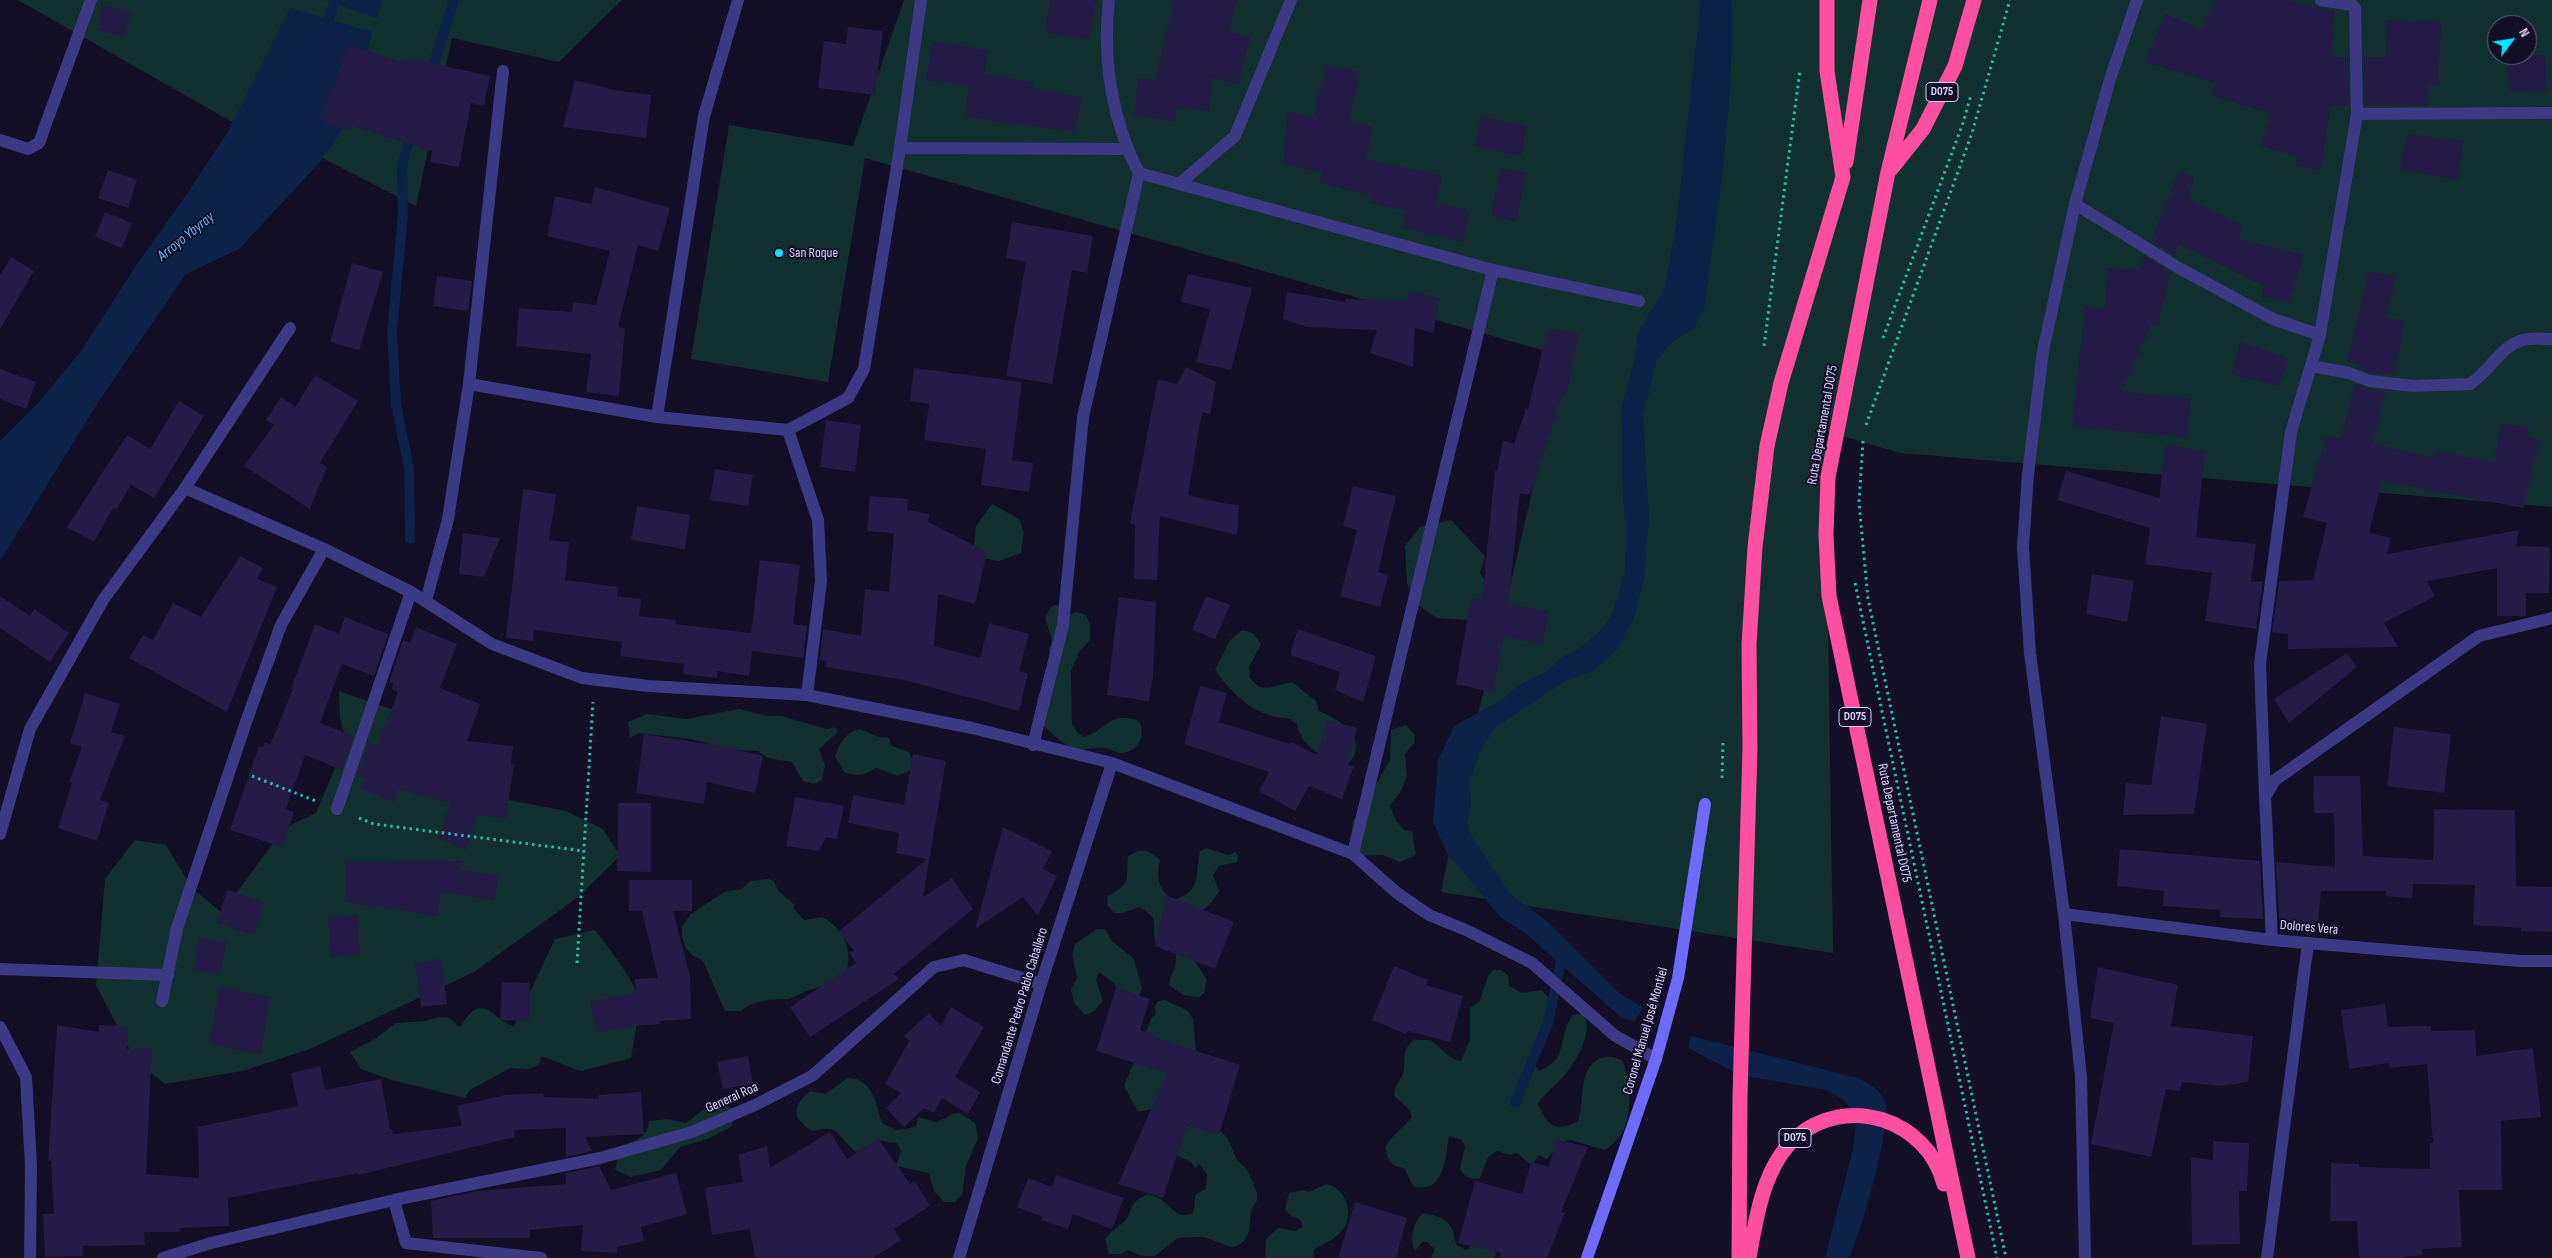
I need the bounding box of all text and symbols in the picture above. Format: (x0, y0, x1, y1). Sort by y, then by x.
north arrow (2487, 15, 2537, 65)
text: N (2515, 25, 2534, 40)
road number: D075 (1926, 82, 1958, 101)
water label: Arroyo Ybyray (154, 209, 218, 265)
place label: San Roque (789, 245, 838, 261)
marker: San Roque (773, 247, 785, 259)
street label: Ruta Departamental D075 (1804, 364, 1842, 486)
road number: D075 (1839, 708, 1871, 726)
street label: Ruta Departamental D075 (1873, 762, 1915, 884)
street label: Dolores Vera (2279, 917, 2339, 939)
street label: Comandante Pedro Pablo Caballero (988, 926, 1052, 1086)
street label: Coronel Manuel José Montiel (1620, 966, 1672, 1096)
street label: General Roa (703, 1079, 761, 1117)
road number: D075 (1779, 1128, 1811, 1148)

